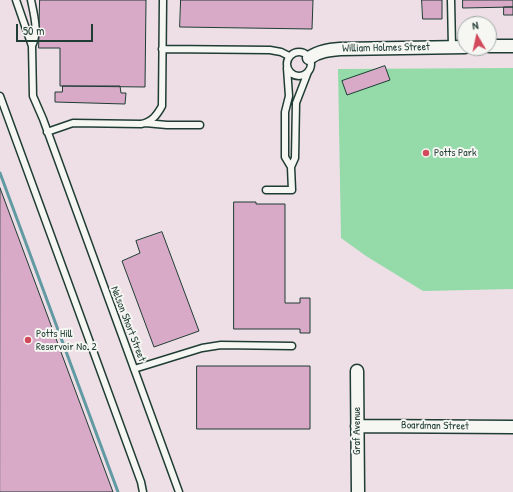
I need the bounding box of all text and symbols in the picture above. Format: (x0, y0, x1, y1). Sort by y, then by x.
scale bar (18, 16, 95, 42)
north arrow (457, 16, 497, 56)
text: N (471, 18, 479, 33)
text: 50 m (23, 22, 44, 39)
street label: William Holmes Street (342, 41, 430, 55)
place label: Potts Park (434, 146, 476, 160)
marker: Potts Park (421, 148, 431, 158)
street label: Nelson Short Street (108, 284, 148, 364)
place label: Potts Hill Reservoir No. 2 (36, 327, 97, 353)
marker: Potts Hill Reservoir No. 2 (23, 335, 33, 345)
street label: Graf Avenue (350, 407, 364, 455)
street label: Boardman Street (401, 419, 469, 433)

